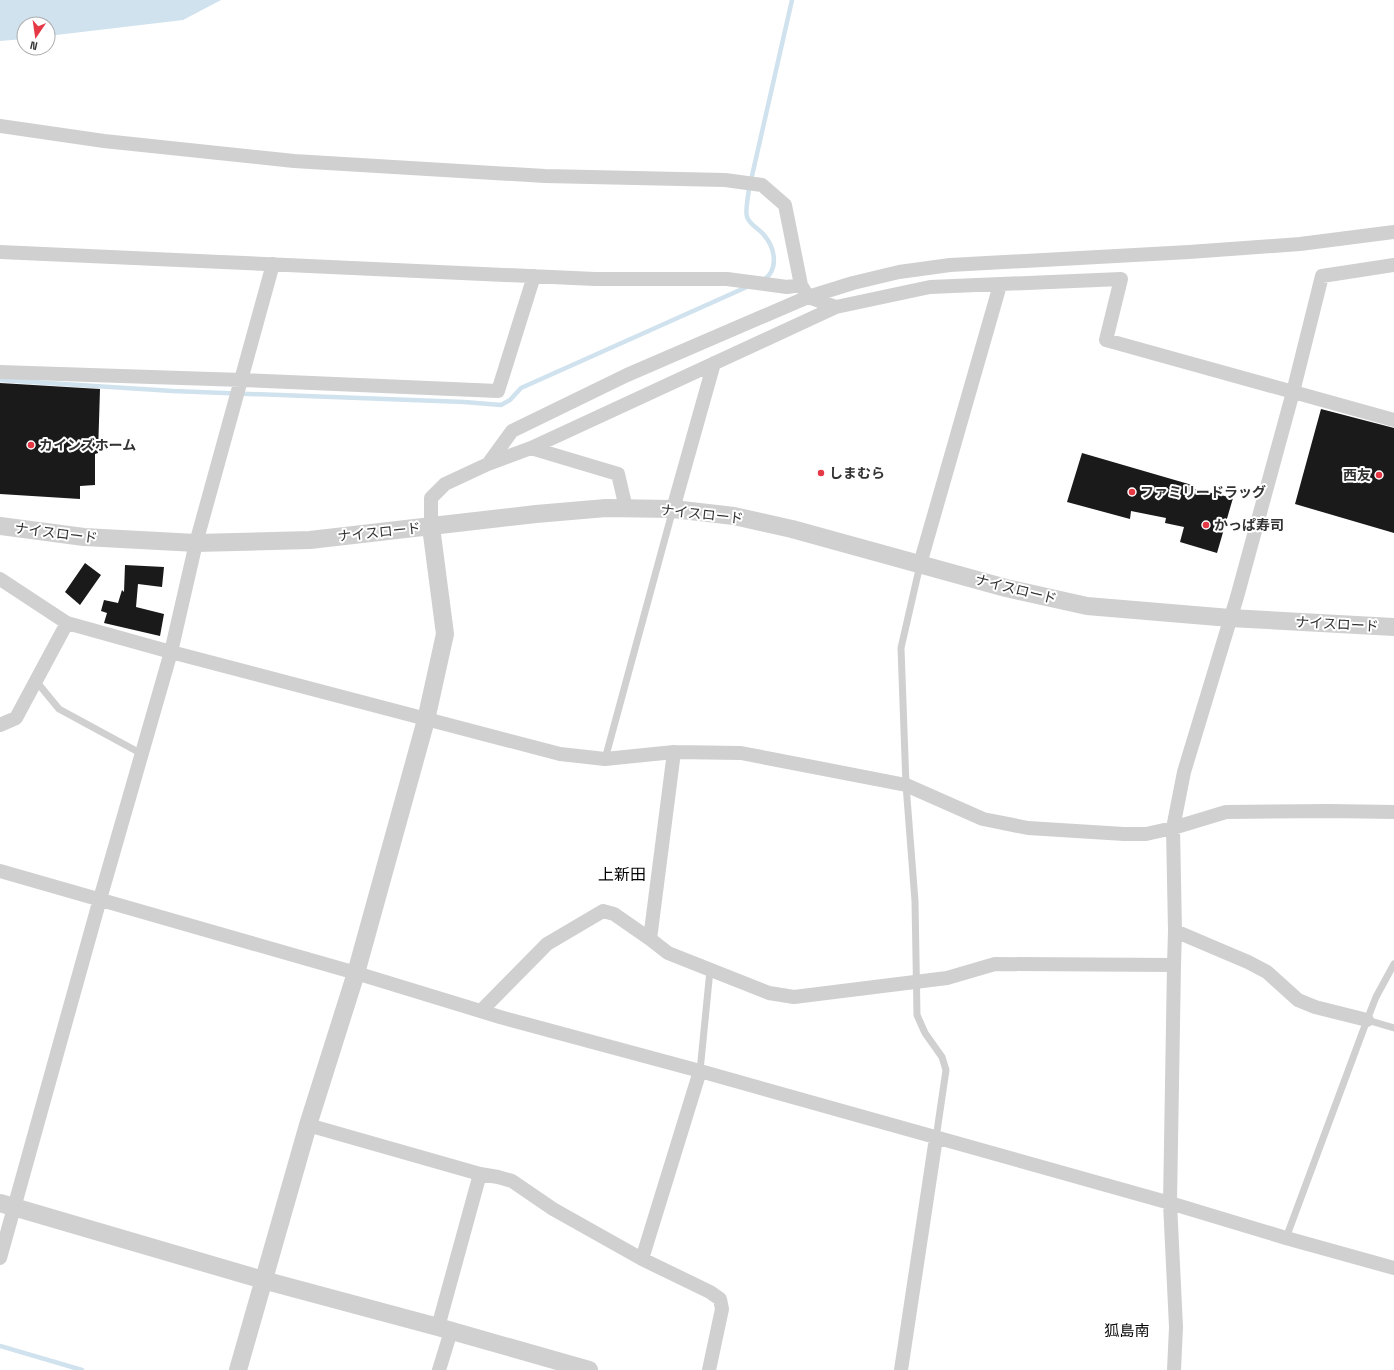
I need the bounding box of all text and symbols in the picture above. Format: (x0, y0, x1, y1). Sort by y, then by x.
north arrow (16, 16, 56, 56)
text: N (29, 38, 39, 53)
place label: カインズホーム (39, 436, 136, 454)
marker: カインズホーム (26, 440, 36, 450)
place label: しまむら (829, 464, 885, 482)
place label: 西友 (1343, 466, 1371, 484)
marker: しまむら (816, 468, 826, 478)
marker: 西友 (1374, 470, 1384, 480)
place label: ファミリードラッグ (1140, 483, 1266, 501)
marker: ファミリードラッグ (1127, 487, 1137, 497)
street label: ナイスロード (659, 501, 745, 527)
place label: かっぱ寿司 (1214, 516, 1284, 534)
street label: ナイスロード (13, 519, 99, 547)
street label: ナイスロード (336, 519, 422, 545)
marker: かっぱ寿司 (1201, 520, 1211, 530)
street label: ナイスロード (973, 570, 1059, 608)
street label: ナイスロード (1295, 613, 1379, 635)
district label: 上新田 (598, 864, 646, 885)
district label: 狐島南 (1104, 1321, 1150, 1340)

